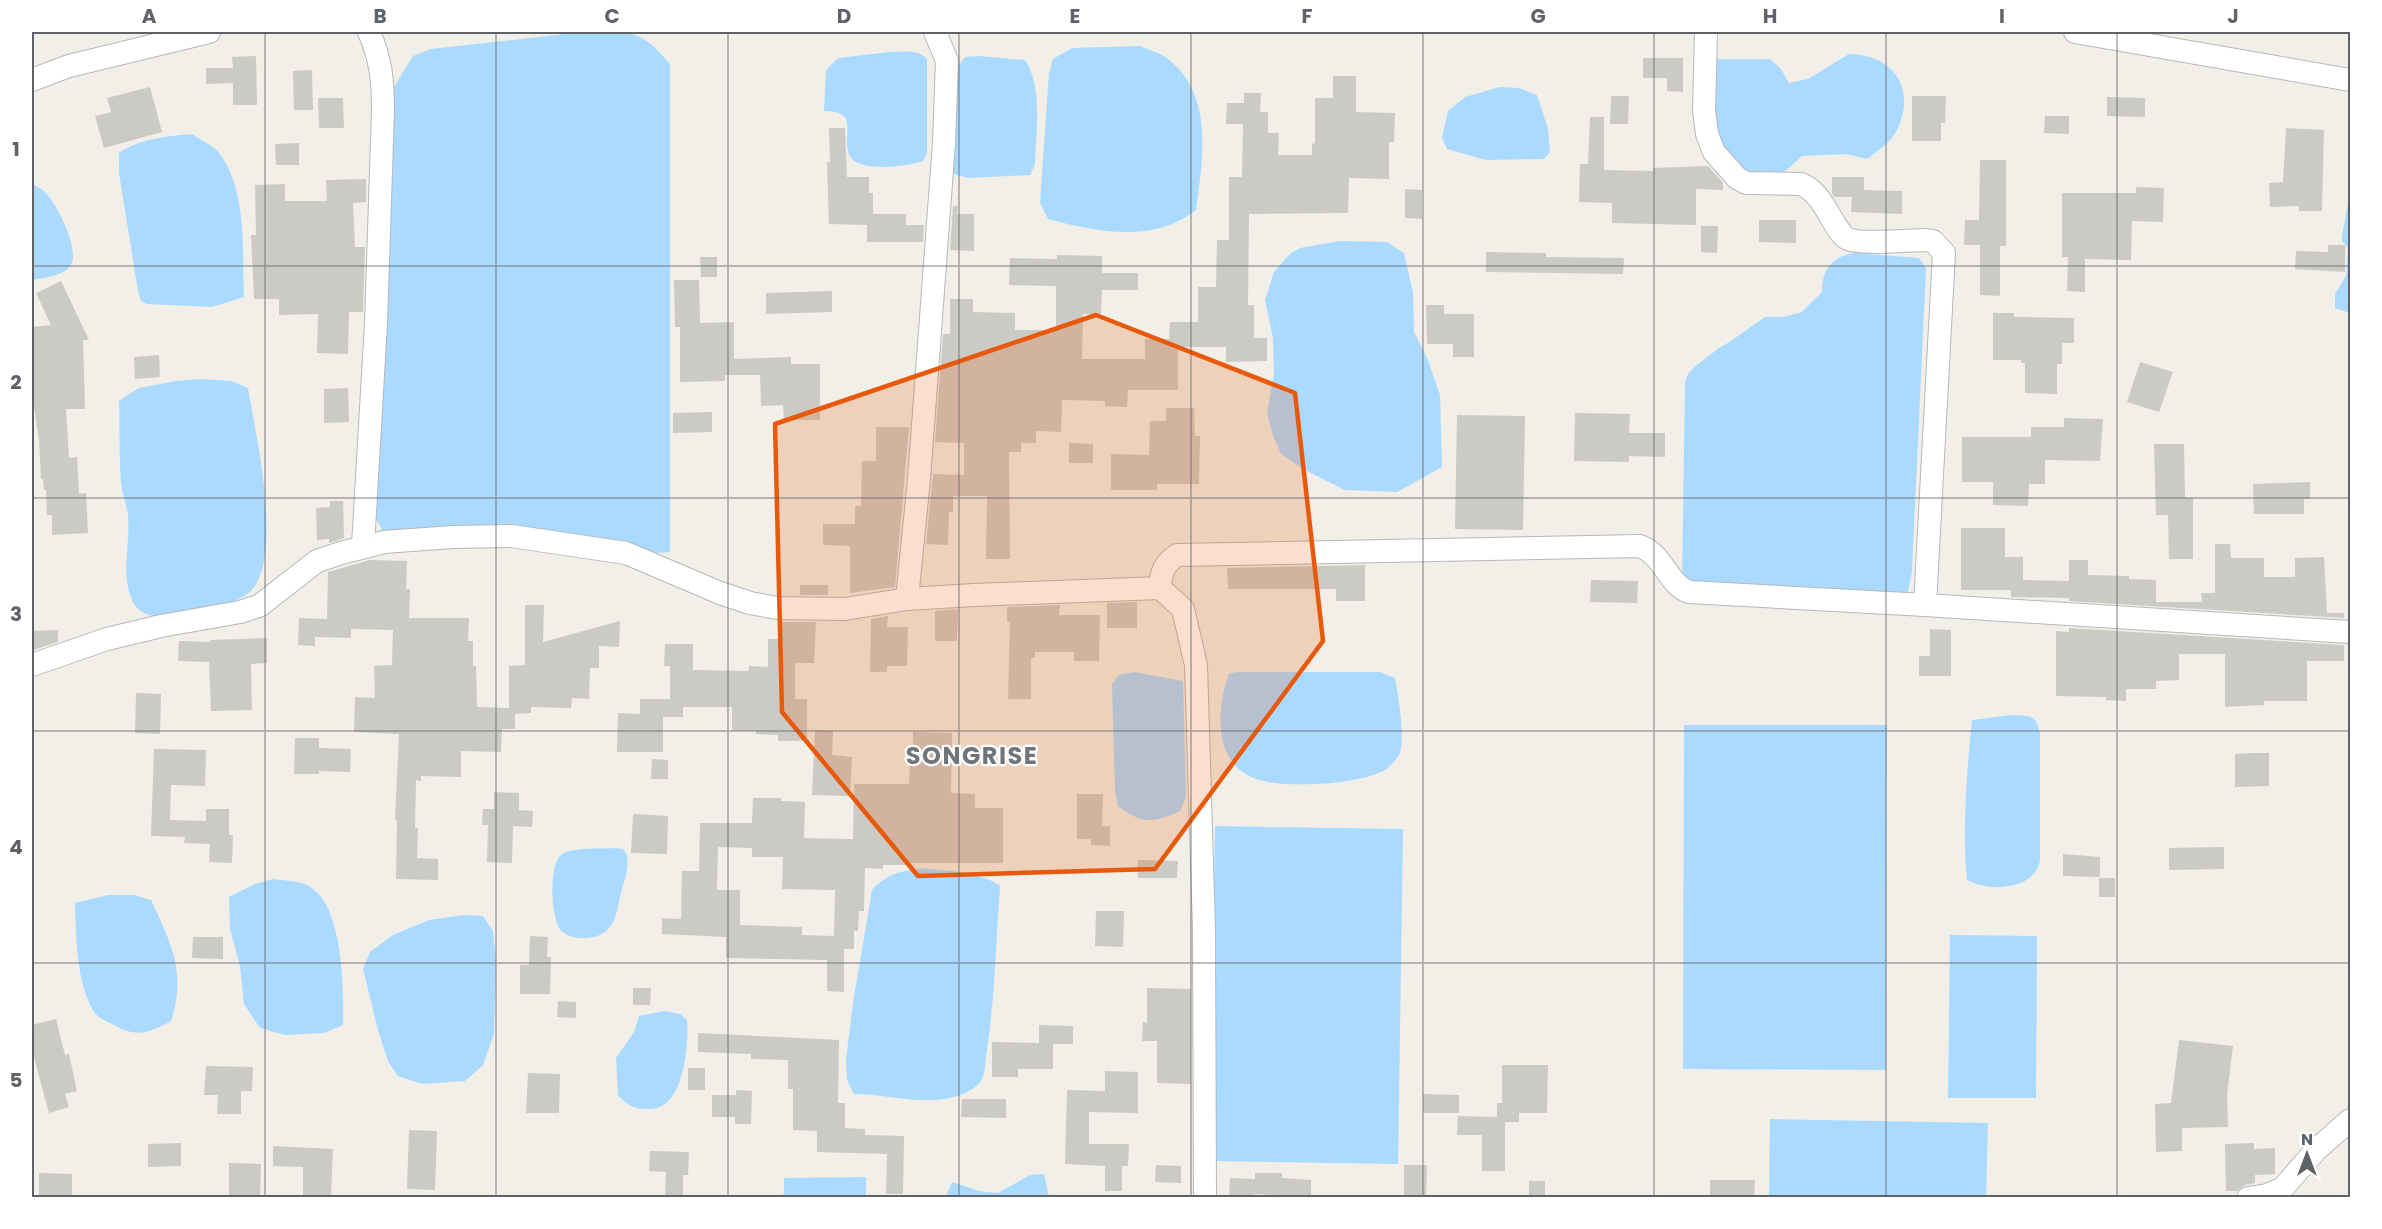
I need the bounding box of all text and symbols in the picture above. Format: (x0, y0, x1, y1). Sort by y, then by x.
text: A (142, 2, 157, 30)
text: B (373, 2, 387, 30)
text: C (604, 2, 620, 30)
text: D (837, 2, 851, 30)
text: E (1070, 2, 1080, 30)
text: F (1302, 2, 1313, 30)
text: G (1530, 2, 1546, 30)
text: H (1763, 2, 1777, 30)
text: I (1999, 2, 2005, 30)
text: J (2227, 2, 2239, 30)
text: 1 (12, 135, 20, 163)
text: 2 (10, 368, 22, 396)
text: 3 (10, 600, 22, 628)
district label: SONGRISE (906, 739, 1038, 772)
text: 4 (9, 833, 23, 861)
text: 5 (10, 1066, 23, 1094)
north arrow (2277, 1124, 2337, 1184)
text: N (2301, 1128, 2313, 1151)

